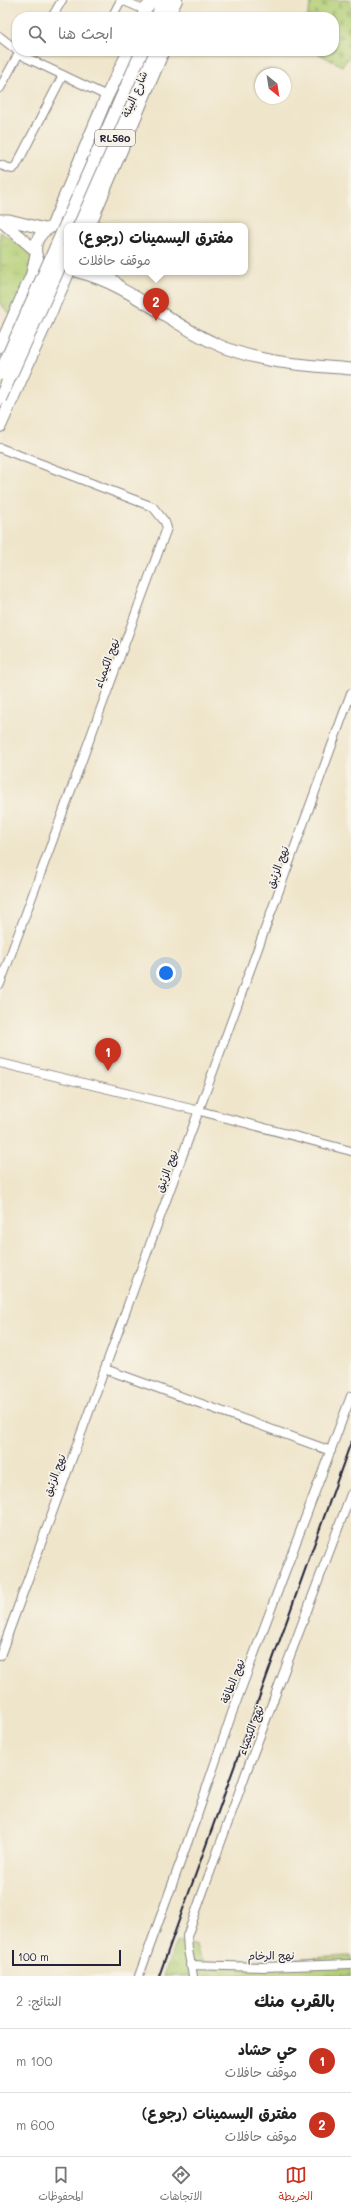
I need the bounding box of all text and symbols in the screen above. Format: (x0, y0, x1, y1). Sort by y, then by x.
search box (12, 12, 339, 56)
icon: search (26, 23, 48, 45)
text: ابحث هنا (58, 23, 113, 43)
north arrow (255, 68, 291, 104)
street label: شارع البيئة (118, 69, 152, 120)
road number: RL560 (95, 130, 135, 146)
popup (64, 223, 248, 275)
text: مفترق اليسمينات (رجوع) (78, 227, 234, 247)
text: موقف حافلات (78, 251, 151, 268)
pin: 2 (143, 288, 169, 321)
street label: نهج الكيمياء (90, 636, 123, 690)
street label: نهج الزئبق (262, 844, 293, 891)
your location (156, 963, 176, 983)
pin: 1 (95, 1038, 121, 1071)
street label: نهج الزئبق (151, 1148, 182, 1195)
street label: نهج الزئبق (39, 1452, 70, 1499)
street label: نهج الطاقة (217, 1657, 248, 1706)
street label: نهج الكيمياء (234, 1703, 267, 1757)
street label: نهج الرخام (247, 1947, 295, 1965)
scale bar (12, 1948, 121, 1967)
text: 100 m (18, 1949, 49, 1964)
text: بالقرب منك (254, 1989, 335, 2011)
text: النتائج: 2 (16, 1992, 61, 2009)
text: حي حشاد (238, 2039, 297, 2059)
text: 100 m (16, 2052, 52, 2069)
text: 1 (319, 2052, 325, 2069)
text: موقف حافلات (225, 2063, 297, 2080)
text: مفترق اليسمينات (رجوع) (142, 2103, 297, 2123)
text: 600 m (16, 2116, 54, 2133)
text: 2 (318, 2116, 326, 2133)
text: موقف حافلات (225, 2127, 297, 2144)
tab: المحفوظات (38, 2164, 83, 2206)
tab: الاتجاهات (160, 2164, 202, 2206)
tab: الخريطة (279, 2164, 313, 2206)

